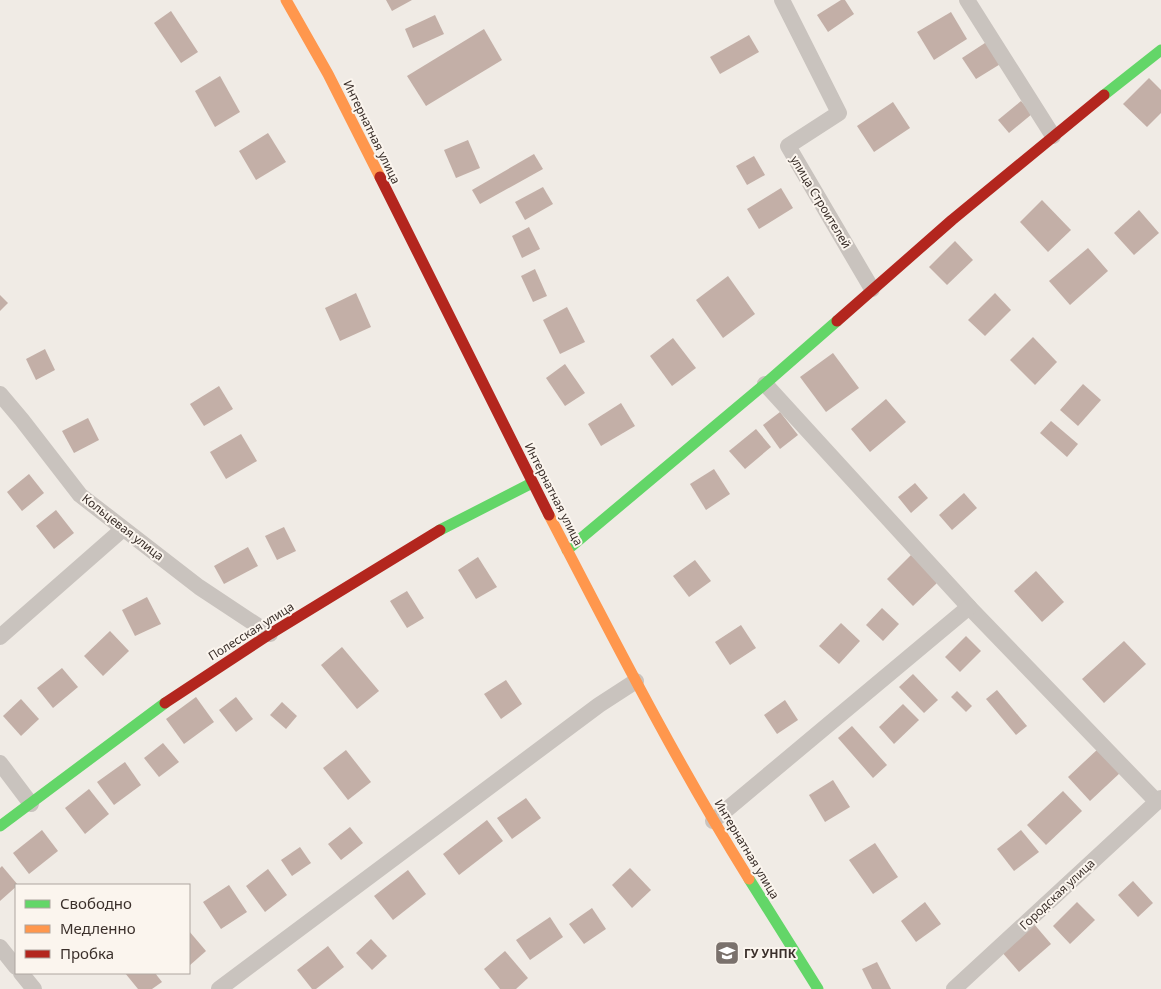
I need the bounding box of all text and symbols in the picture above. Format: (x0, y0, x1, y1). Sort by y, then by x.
street label: Интернатная улица (339, 77, 405, 187)
street label: улица Строителей (787, 152, 855, 252)
street label: Интернатная улица (521, 440, 587, 548)
street label: Кольцевая улица (79, 490, 167, 564)
street label: Полесская улица (205, 598, 297, 664)
street label: Интернатная улица (711, 796, 783, 902)
street label: Городская улица (1016, 855, 1098, 933)
legend (15, 884, 190, 974)
text: Свободно (60, 893, 132, 913)
text: Медленно (60, 918, 136, 938)
school or university icon: ГУ УНПК (714, 940, 740, 966)
text: Пробка (60, 943, 114, 963)
place label: ГУ УНПК (744, 945, 797, 962)

